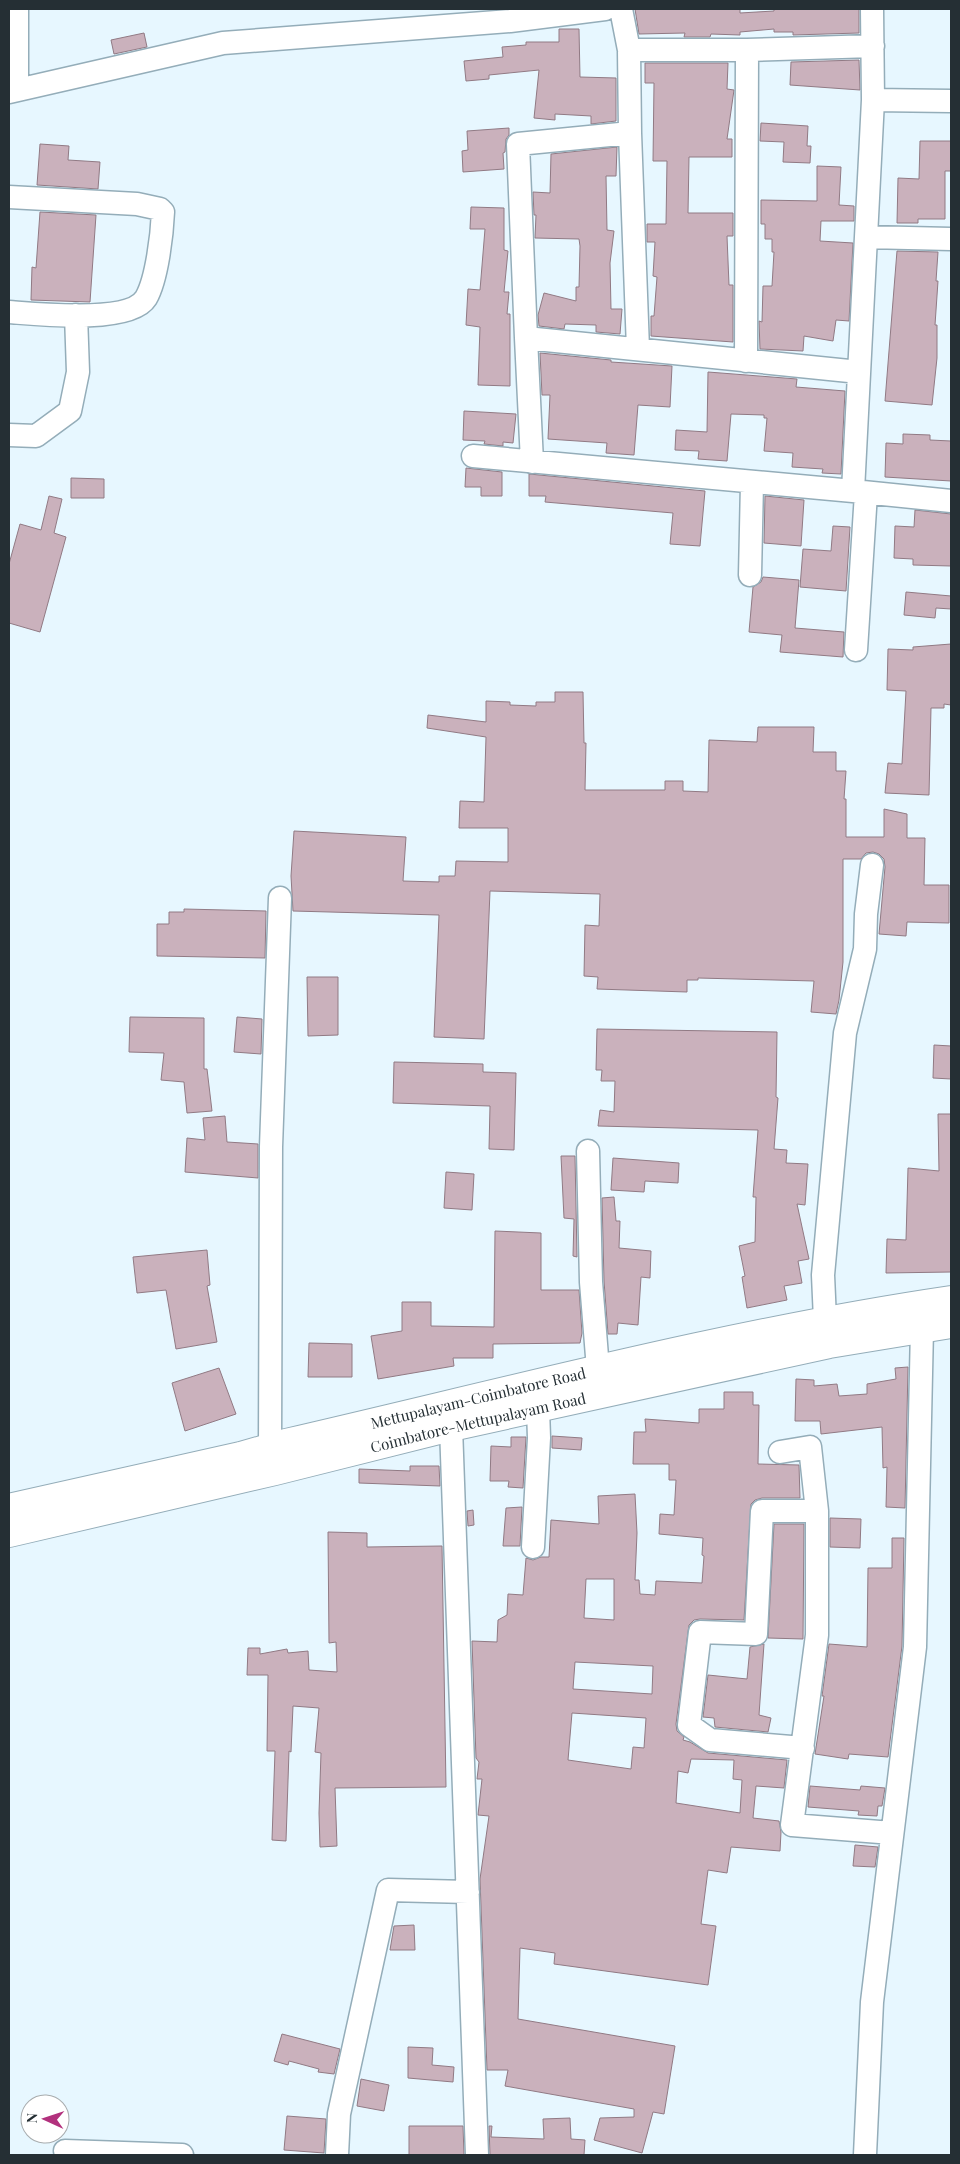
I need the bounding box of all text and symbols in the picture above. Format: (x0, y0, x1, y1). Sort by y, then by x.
street label: Mettupalayam-Coimbatore Road (369, 1362, 588, 1433)
street label: Coimbatore-Mettupalayam Road (368, 1388, 588, 1457)
north arrow (20, 2094, 70, 2144)
text: N (22, 2113, 41, 2124)

